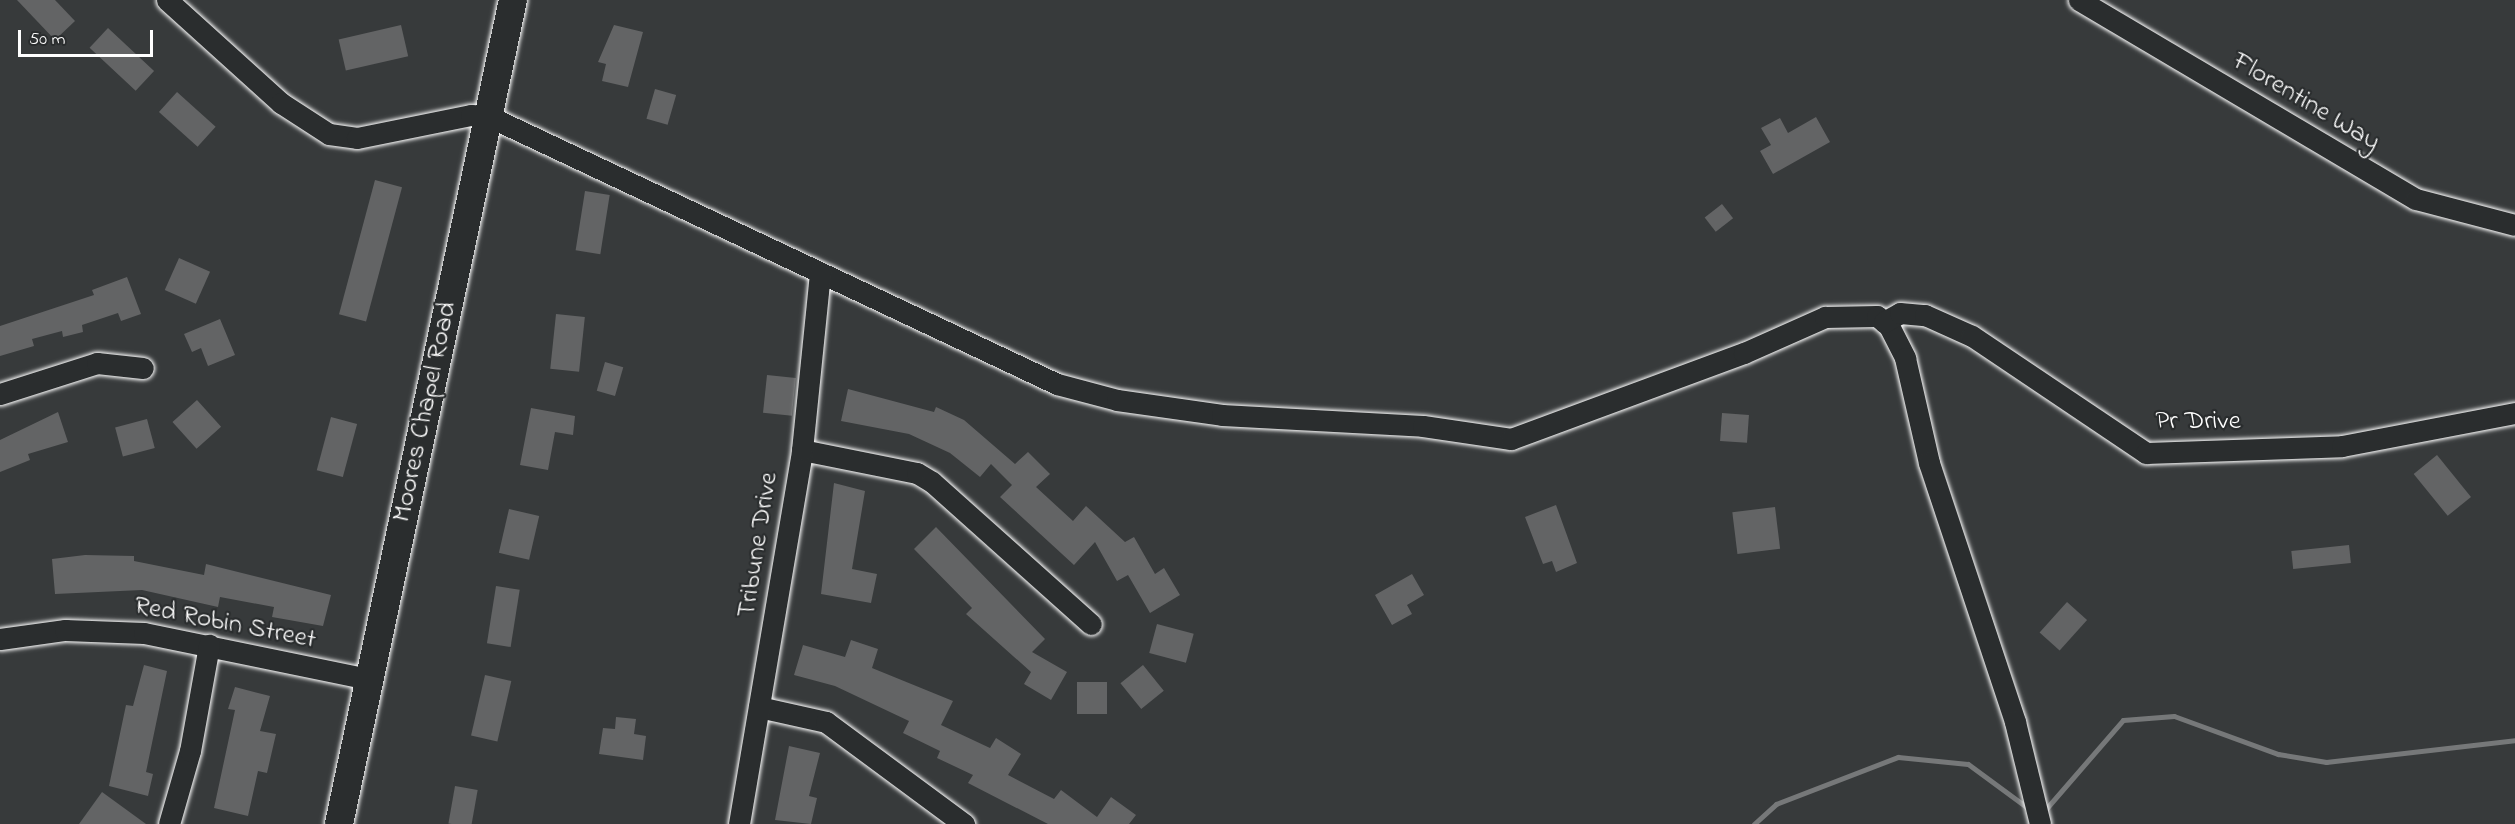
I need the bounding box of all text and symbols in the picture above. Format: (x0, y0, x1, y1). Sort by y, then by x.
scale bar (21, 18, 156, 56)
text: 50 m (29, 27, 66, 53)
street label: Florentine Way (2226, 45, 2386, 159)
street label: Moores Chapel Road (386, 299, 464, 525)
street label: Pr Drive (2155, 406, 2241, 438)
street label: Tribune Drive (731, 470, 785, 620)
street label: Red Robin Street (131, 590, 319, 656)

